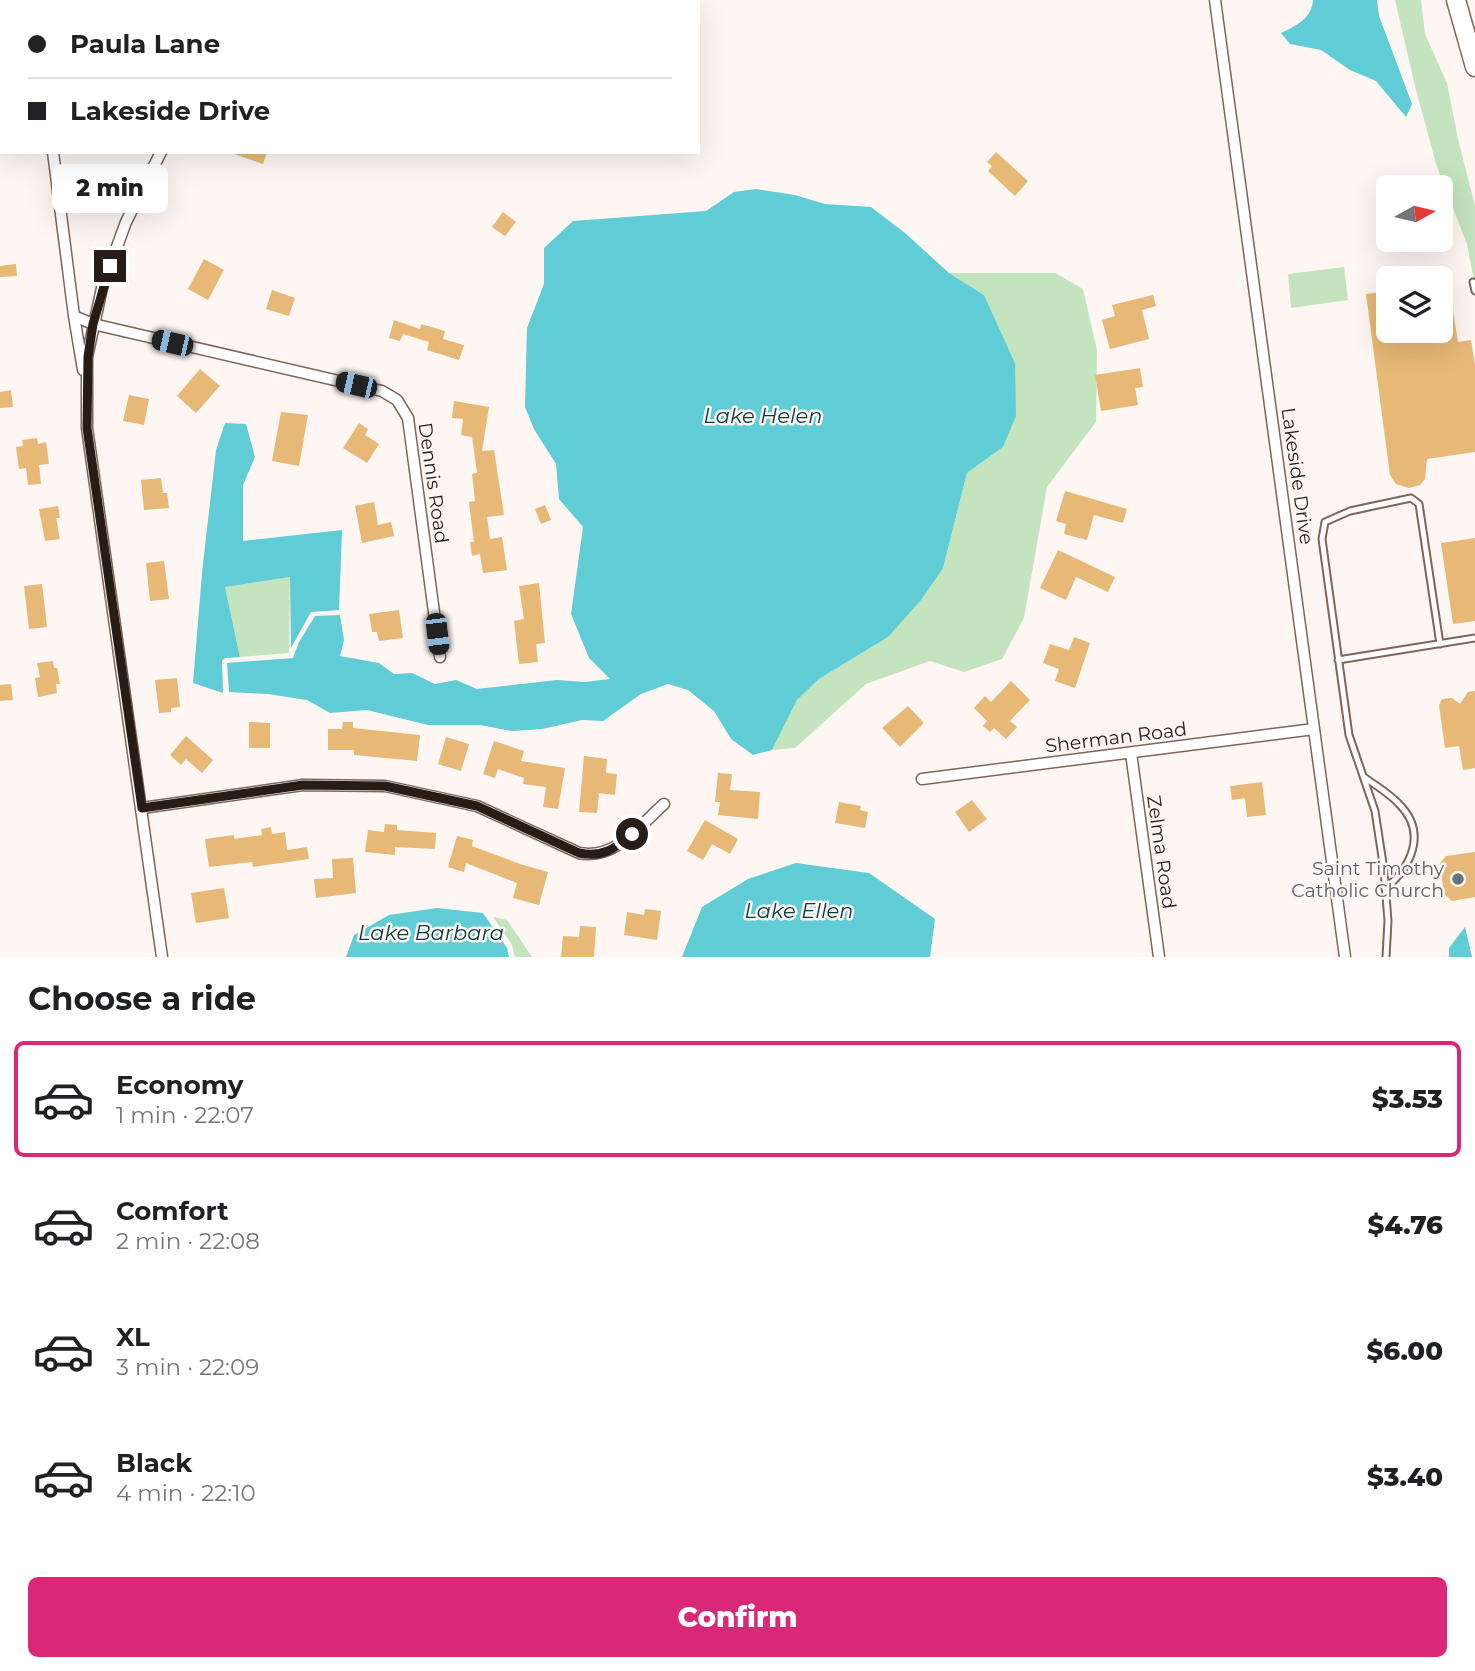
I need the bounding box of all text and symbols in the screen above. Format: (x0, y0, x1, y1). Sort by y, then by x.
text: Paula Lane (70, 28, 220, 60)
text: Lakeside Drive (70, 95, 270, 127)
callout: 2 min (52, 164, 168, 214)
text: 2 min (76, 174, 144, 202)
north arrow (1376, 175, 1452, 252)
map controls (1376, 175, 1453, 343)
route end (94, 250, 126, 282)
button: layers (1376, 266, 1453, 343)
car (150, 328, 195, 358)
car (334, 370, 379, 400)
water label: Lake Helen (704, 403, 822, 428)
street label: Lakeside Drive (1276, 406, 1319, 546)
street label: Dennis Road (414, 421, 453, 545)
car (425, 612, 450, 656)
street label: Sherman Road (1044, 717, 1188, 758)
street label: Zelma Road (1142, 794, 1181, 910)
route start (616, 818, 648, 850)
place label: Saint Timothy Catholic Church (1291, 857, 1445, 902)
marker: Saint Timothy Catholic Church (1450, 871, 1466, 887)
water label: Lake Ellen (745, 898, 853, 923)
water label: Lake Barbara (358, 920, 504, 945)
text: Choose a ride (28, 979, 256, 1018)
icon: car (32, 1068, 95, 1131)
text: Economy (116, 1069, 243, 1101)
text: $3.53 (1372, 1083, 1443, 1115)
text: 1 min · 22:07 (116, 1101, 254, 1129)
icon: car (32, 1194, 95, 1257)
text: Comfort (116, 1195, 228, 1227)
text: $4.76 (1368, 1209, 1443, 1241)
text: 2 min · 22:08 (116, 1227, 260, 1255)
icon: car (32, 1320, 95, 1383)
text: XL (116, 1321, 150, 1353)
text: $6.00 (1366, 1335, 1443, 1367)
text: 3 min · 22:09 (116, 1353, 259, 1381)
icon: car (32, 1446, 95, 1509)
text: Black (116, 1447, 192, 1479)
text: $3.40 (1367, 1461, 1443, 1493)
text: 4 min · 22:10 (116, 1479, 256, 1507)
button: Confirm (28, 1577, 1447, 1657)

